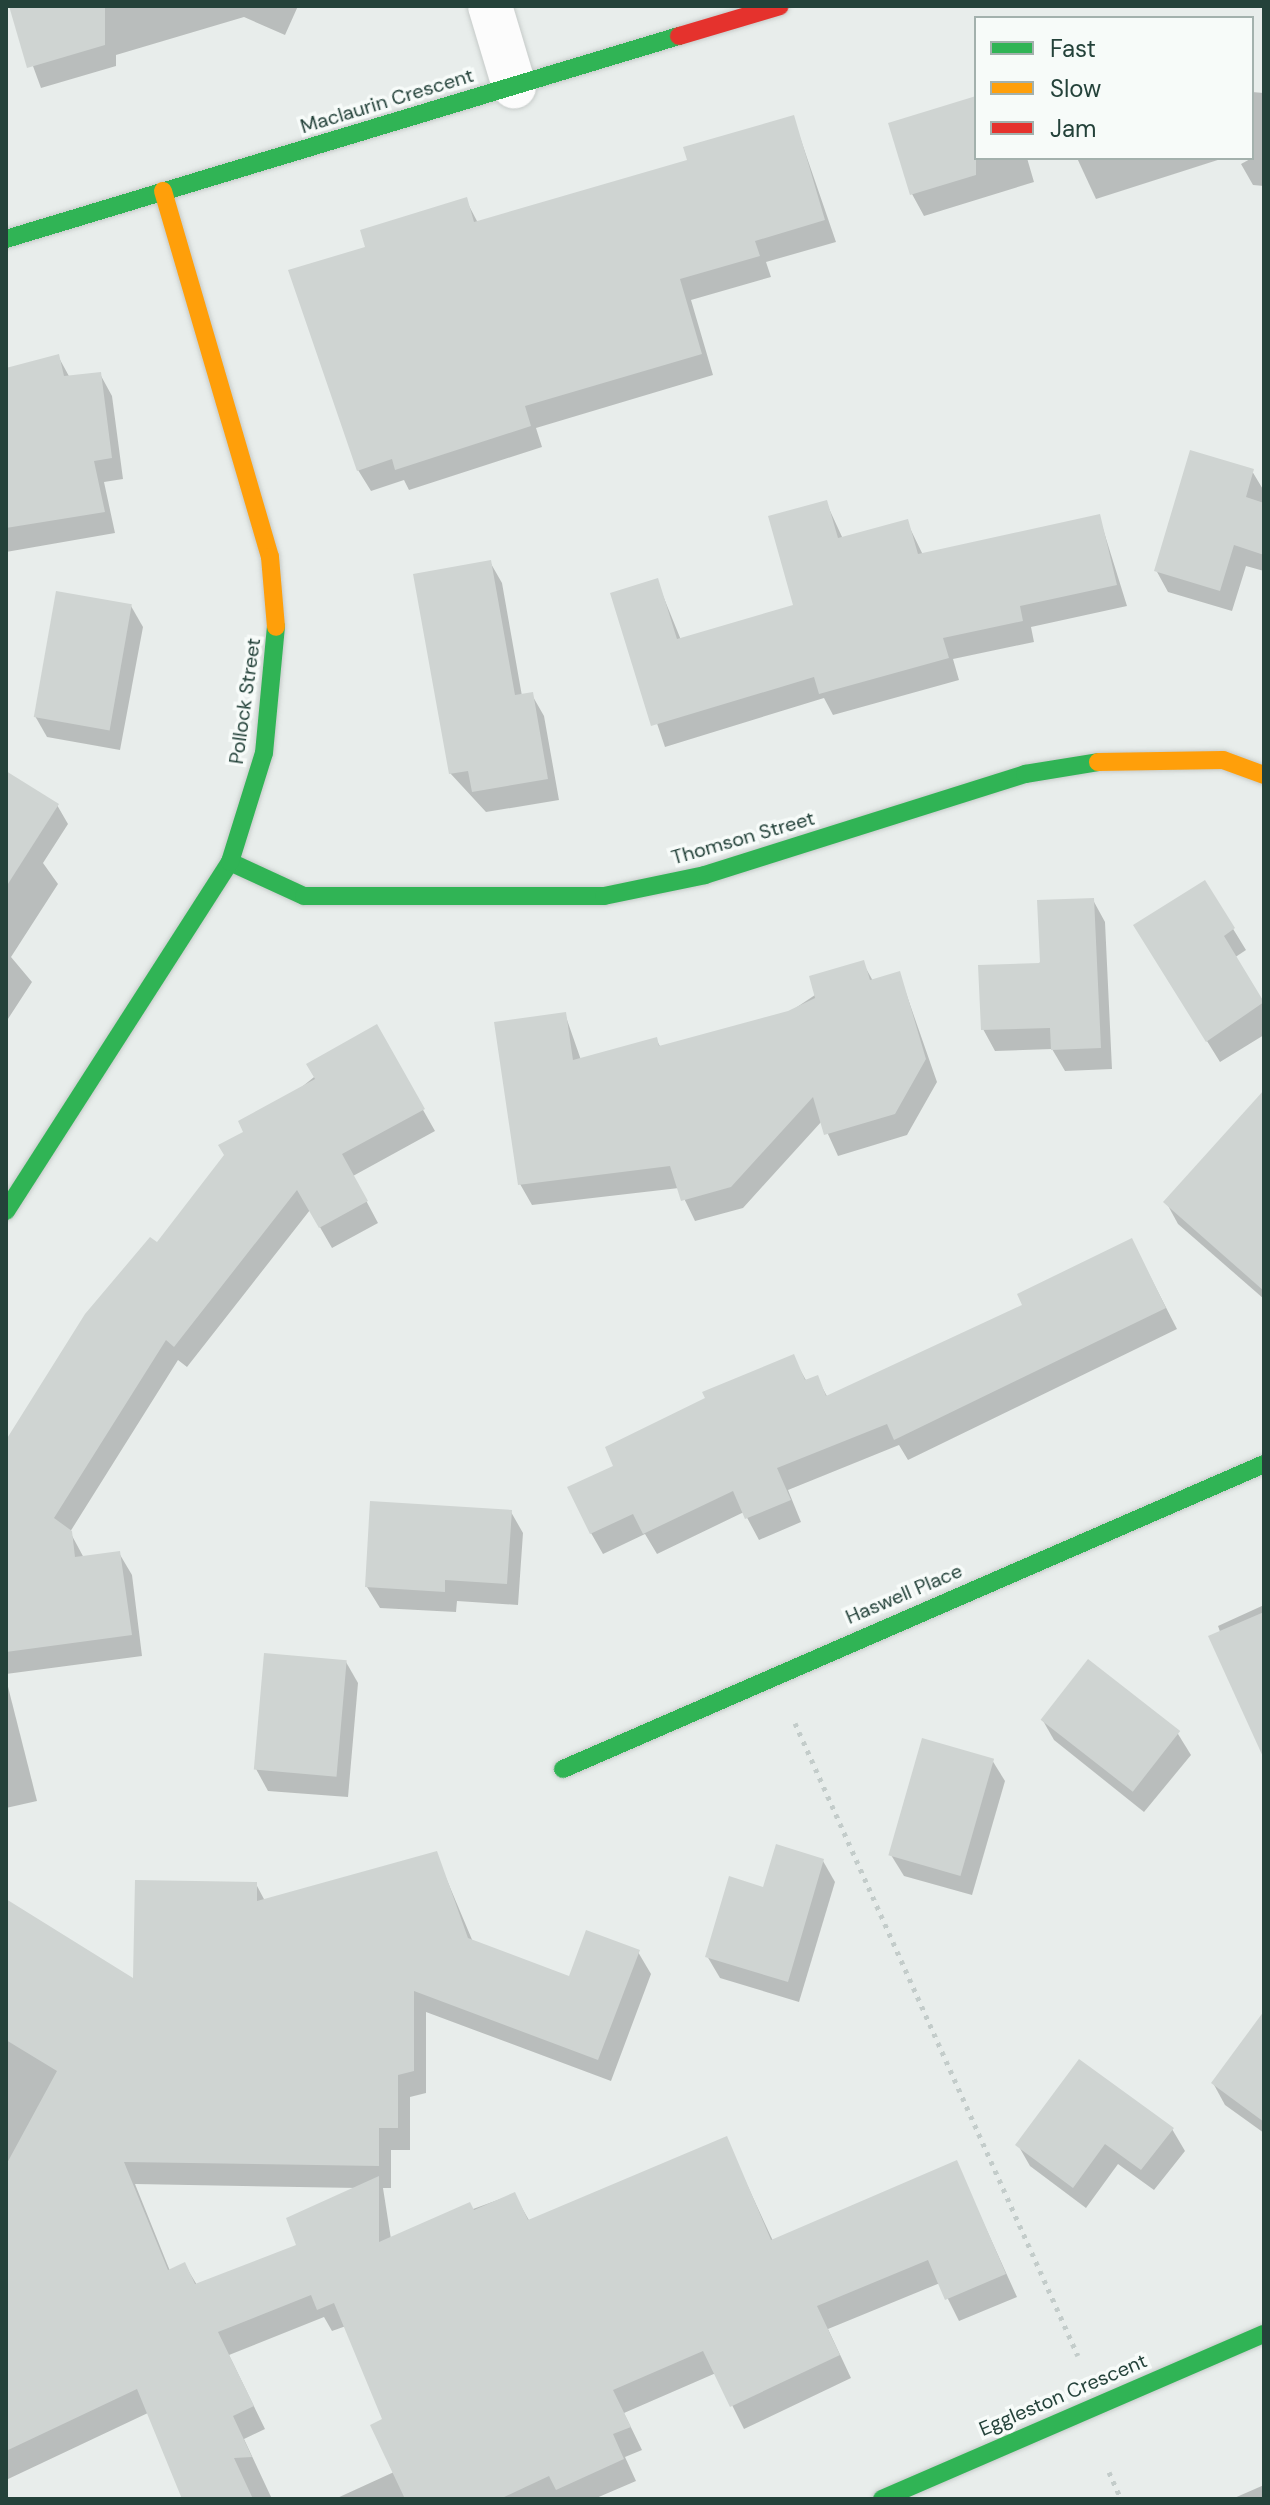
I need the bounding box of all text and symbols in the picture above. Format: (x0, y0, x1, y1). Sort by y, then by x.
legend (974, 16, 1254, 160)
text: Fast (1050, 33, 1096, 64)
street label: Maclaurin Crescent (298, 63, 476, 139)
text: Slow (1050, 73, 1101, 104)
text: Jam (1050, 113, 1096, 144)
street label: Pollock Street (224, 636, 266, 766)
street label: Thomson Street (669, 806, 817, 870)
street label: Haswell Place (842, 1559, 966, 1629)
street label: Eggleston Crescent (975, 2349, 1151, 2441)

